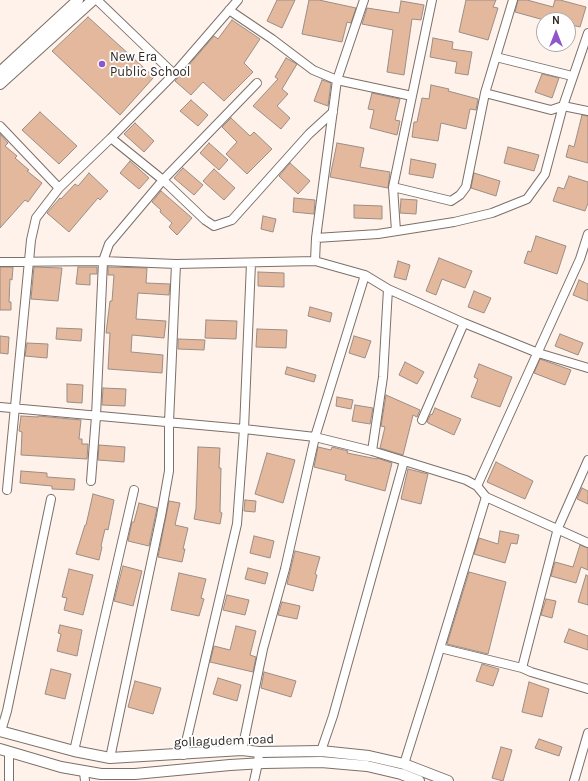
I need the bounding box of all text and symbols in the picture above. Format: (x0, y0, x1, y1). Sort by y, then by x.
north arrow (536, 12, 576, 52)
text: N (552, 14, 560, 27)
place label: New Era Public School (110, 49, 190, 80)
marker: New Era Public School (97, 59, 107, 69)
street label: gollagudem road (174, 731, 274, 751)

